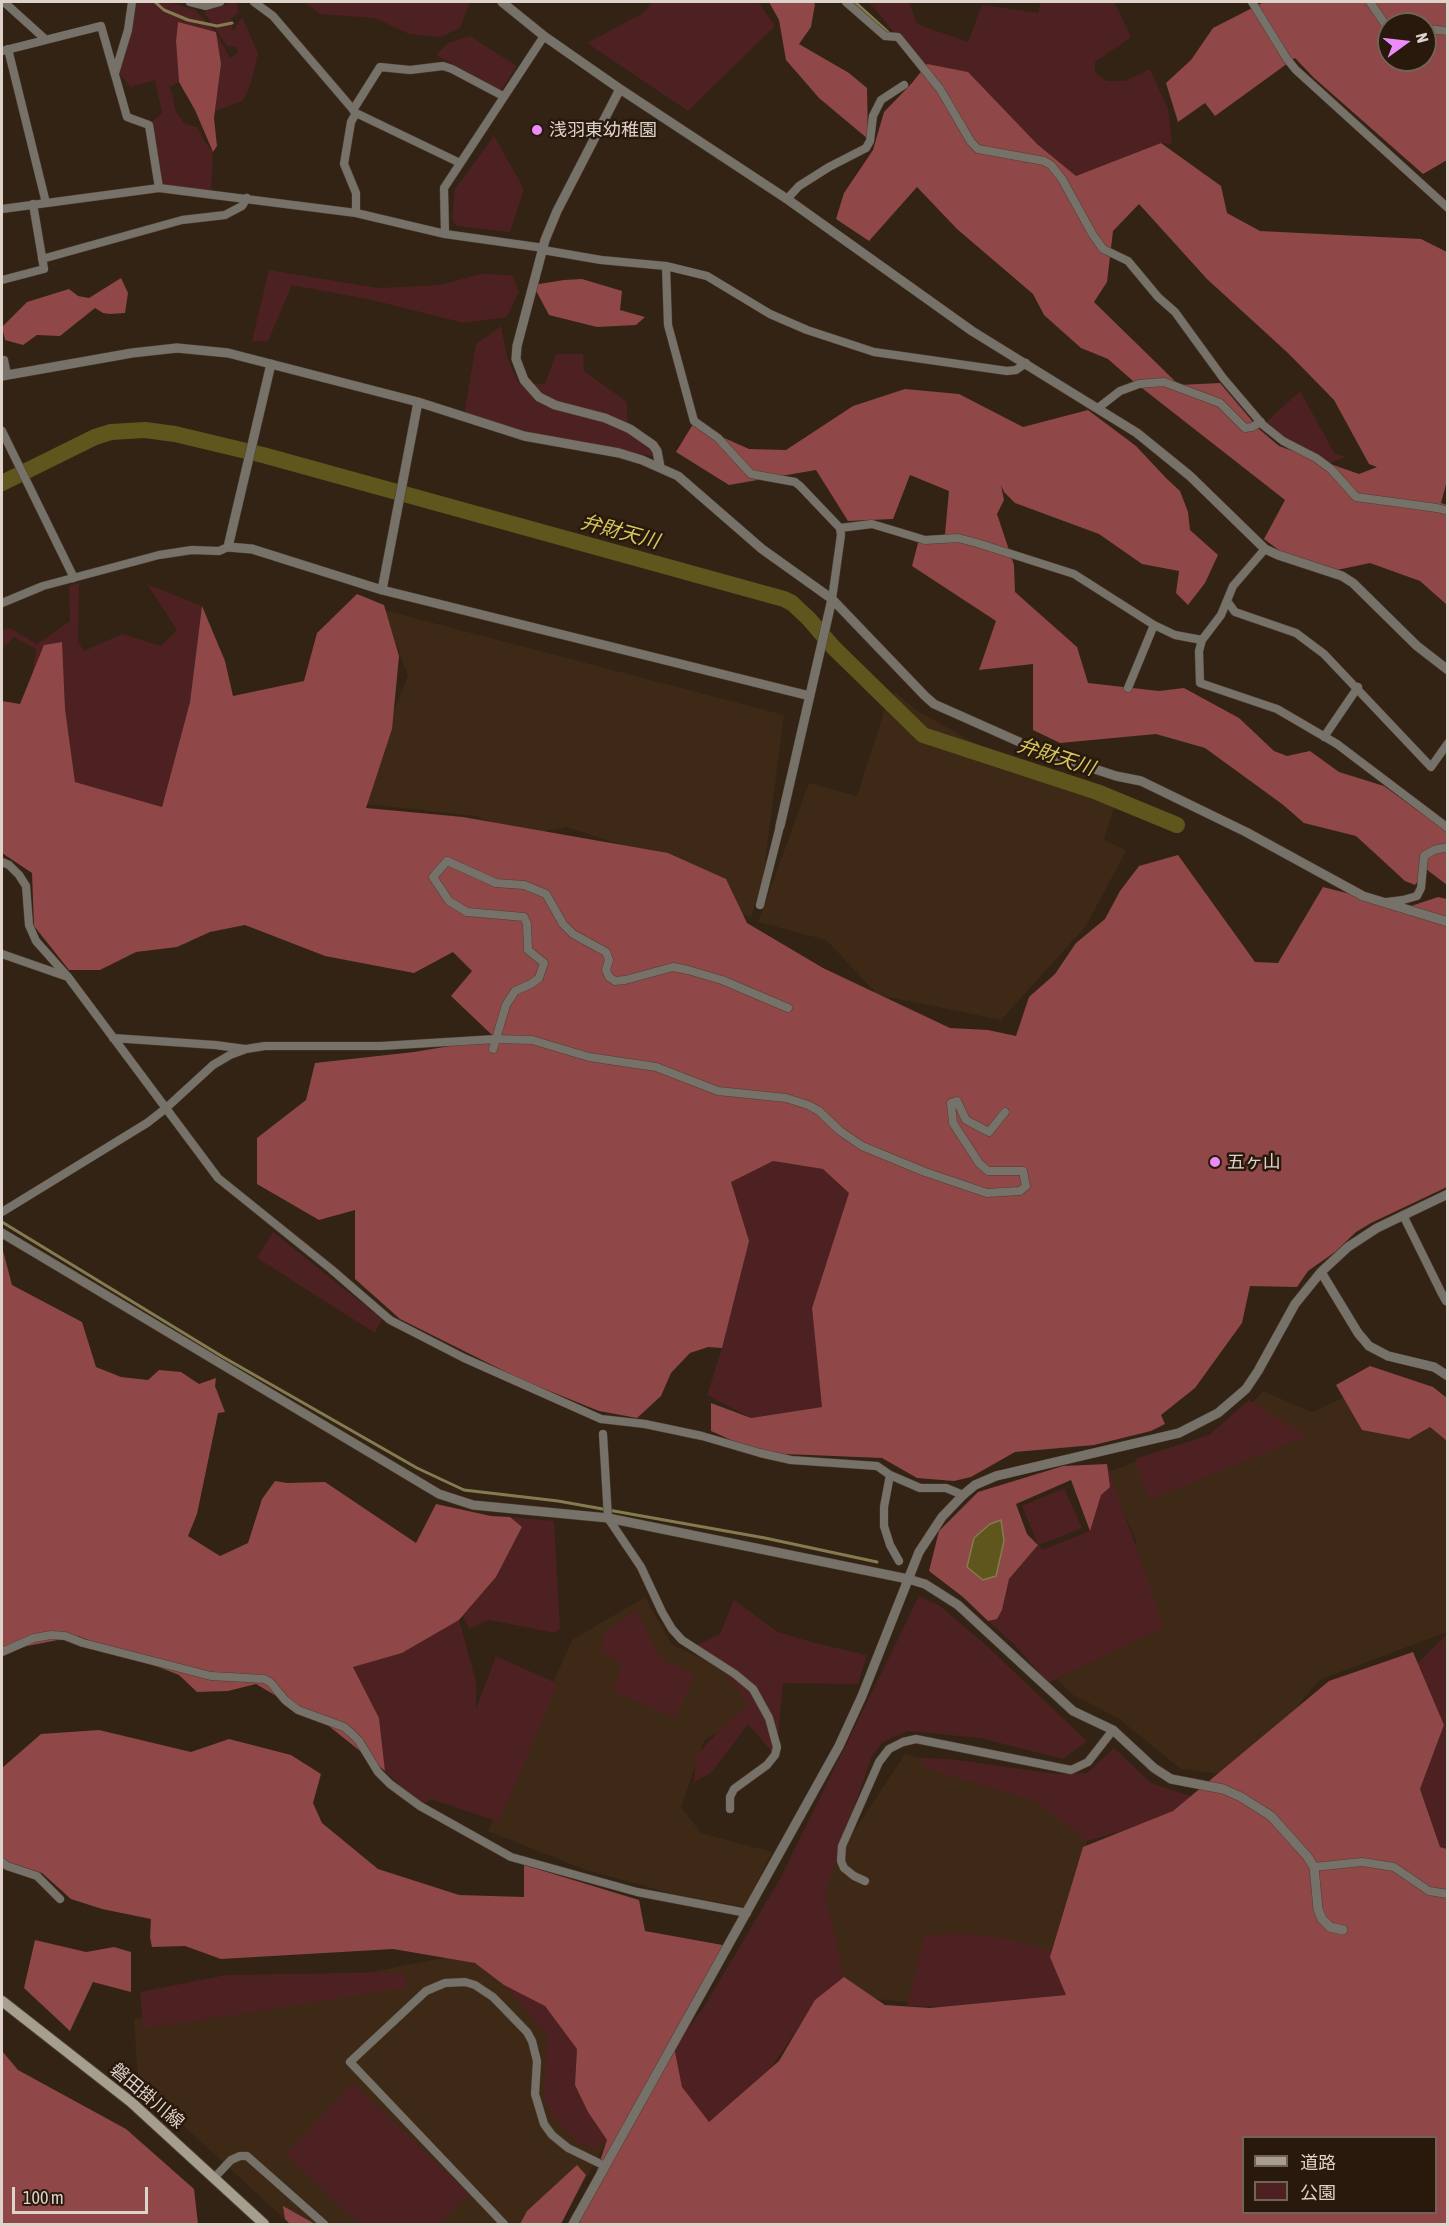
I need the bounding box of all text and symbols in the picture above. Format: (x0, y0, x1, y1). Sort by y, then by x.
north arrow (1377, 12, 1437, 72)
text: N (1413, 31, 1432, 45)
place label: 浅羽東幼稚園 (549, 119, 657, 141)
marker: 浅羽東幼稚園 (530, 123, 544, 137)
water label: 弁財天川 (578, 510, 662, 554)
water label: 弁財天川 (1014, 733, 1098, 781)
place label: 五ヶ山 (1227, 1151, 1281, 1173)
marker: 五ヶ山 (1208, 1155, 1222, 1169)
street label: 磐田掛川線 (106, 2059, 188, 2133)
legend (1242, 2136, 1437, 2214)
text: 道路 (1300, 2152, 1336, 2173)
scale bar (15, 2175, 152, 2213)
text: 公園 (1300, 2182, 1336, 2203)
text: 100 m (23, 2187, 64, 2208)

